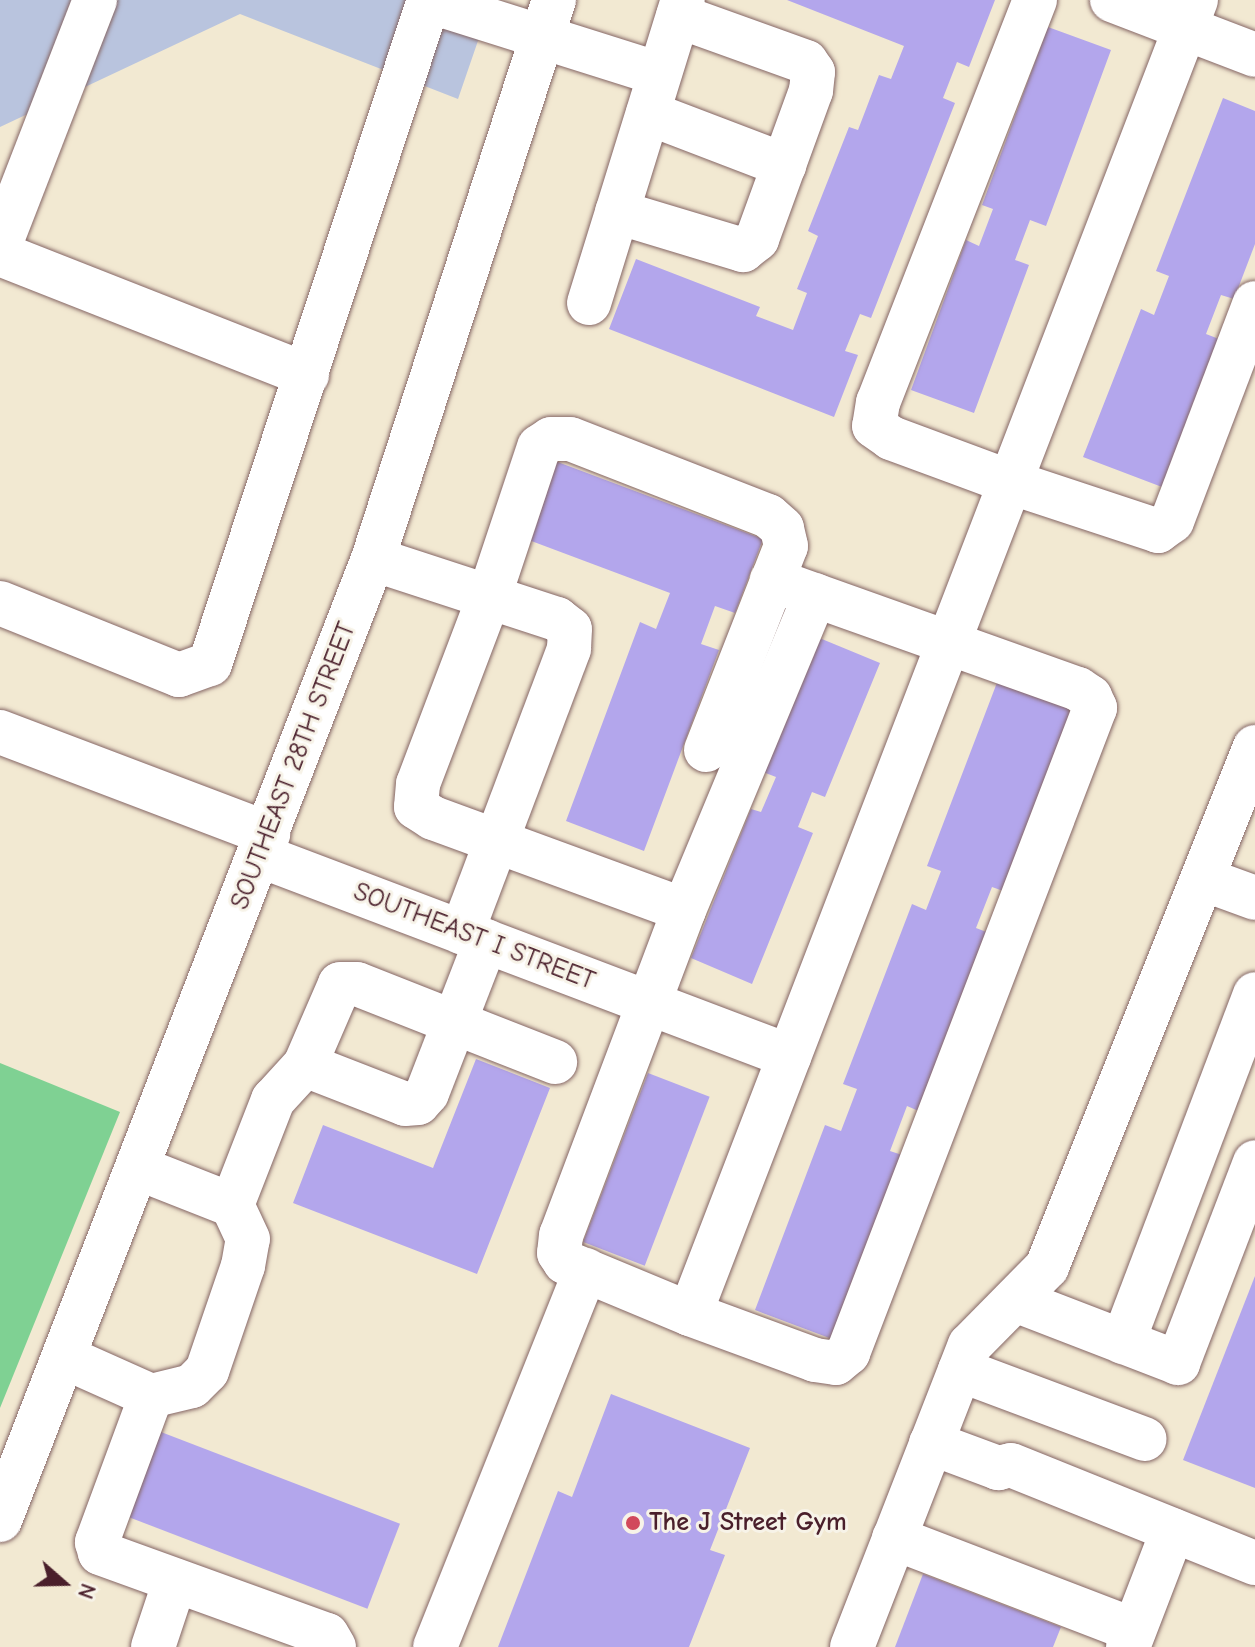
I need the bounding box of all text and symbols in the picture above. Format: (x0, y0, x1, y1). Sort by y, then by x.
street label: SOUTHEAST 28TH STREET (225, 618, 363, 914)
street label: SOUTHEAST I STREET (349, 877, 599, 997)
place label: The J Street Gym (649, 1507, 847, 1539)
marker: The J Street Gym (624, 1514, 642, 1532)
north arrow (24, 1543, 104, 1623)
text: N (72, 1580, 101, 1602)

